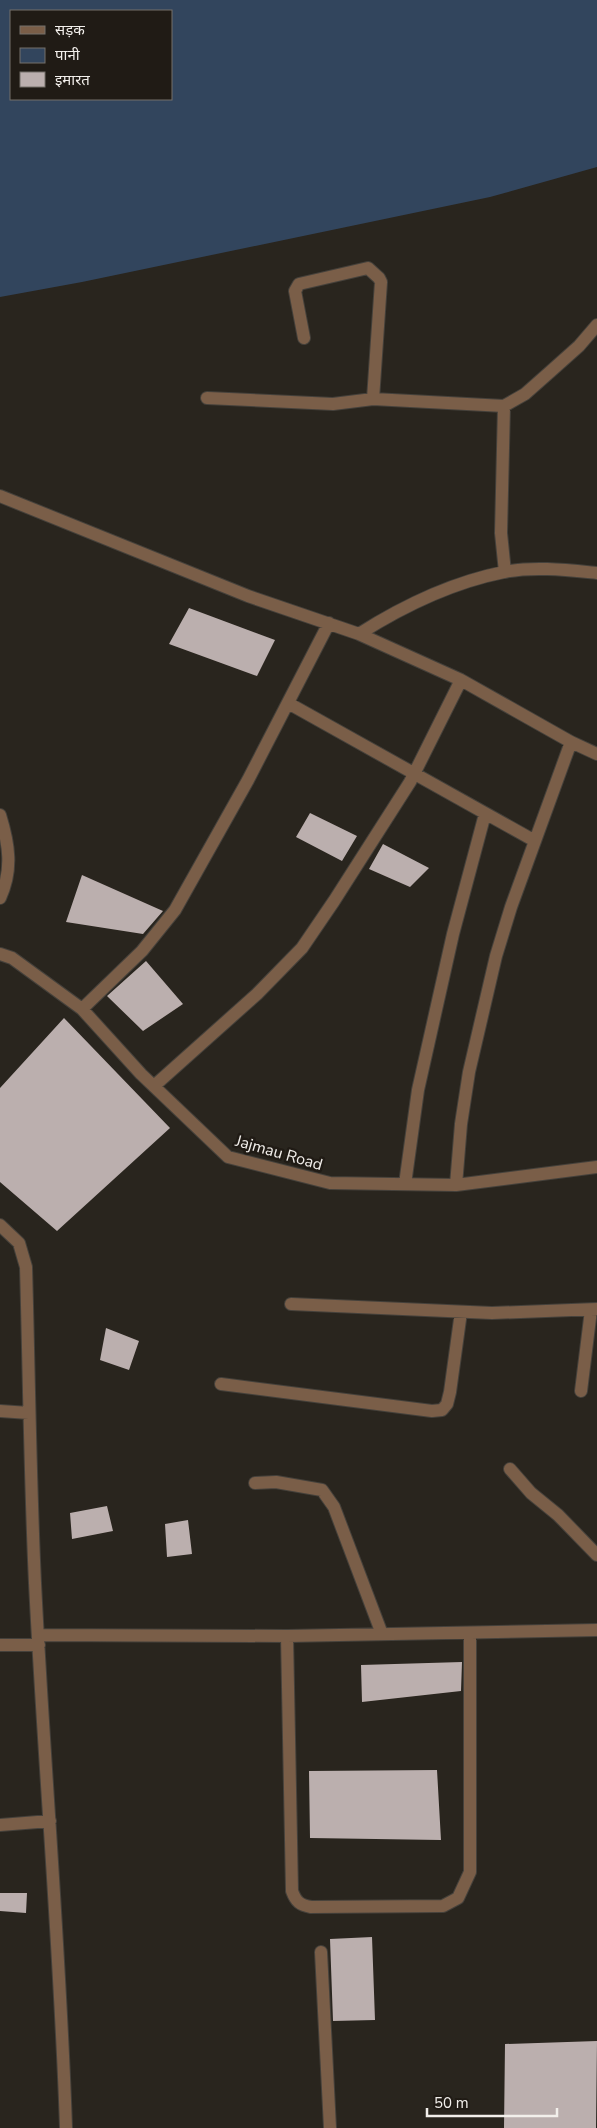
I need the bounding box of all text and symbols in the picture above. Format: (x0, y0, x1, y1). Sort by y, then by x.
legend (10, 10, 172, 100)
text: सड़क (55, 20, 85, 40)
text: पानी (55, 45, 81, 65)
text: इमारत (55, 70, 90, 90)
street label: Jajmau Road (232, 1130, 325, 1176)
scale bar (427, 2086, 557, 2118)
text: 50 m (434, 2093, 469, 2113)

